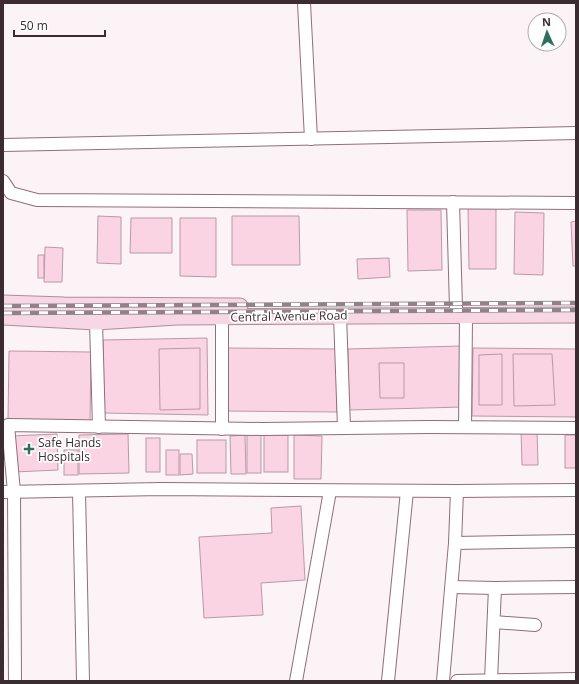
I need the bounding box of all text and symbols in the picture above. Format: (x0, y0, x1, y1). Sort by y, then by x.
scale bar (14, 12, 105, 38)
north arrow (527, 12, 567, 52)
text: N (542, 14, 551, 29)
text: 50 m (20, 17, 48, 34)
street label: Central Avenue Road (230, 306, 348, 326)
place label: Safe Hands Hospitals (38, 434, 101, 465)
marker: Safe Hands Hospitals (23, 443, 35, 455)

